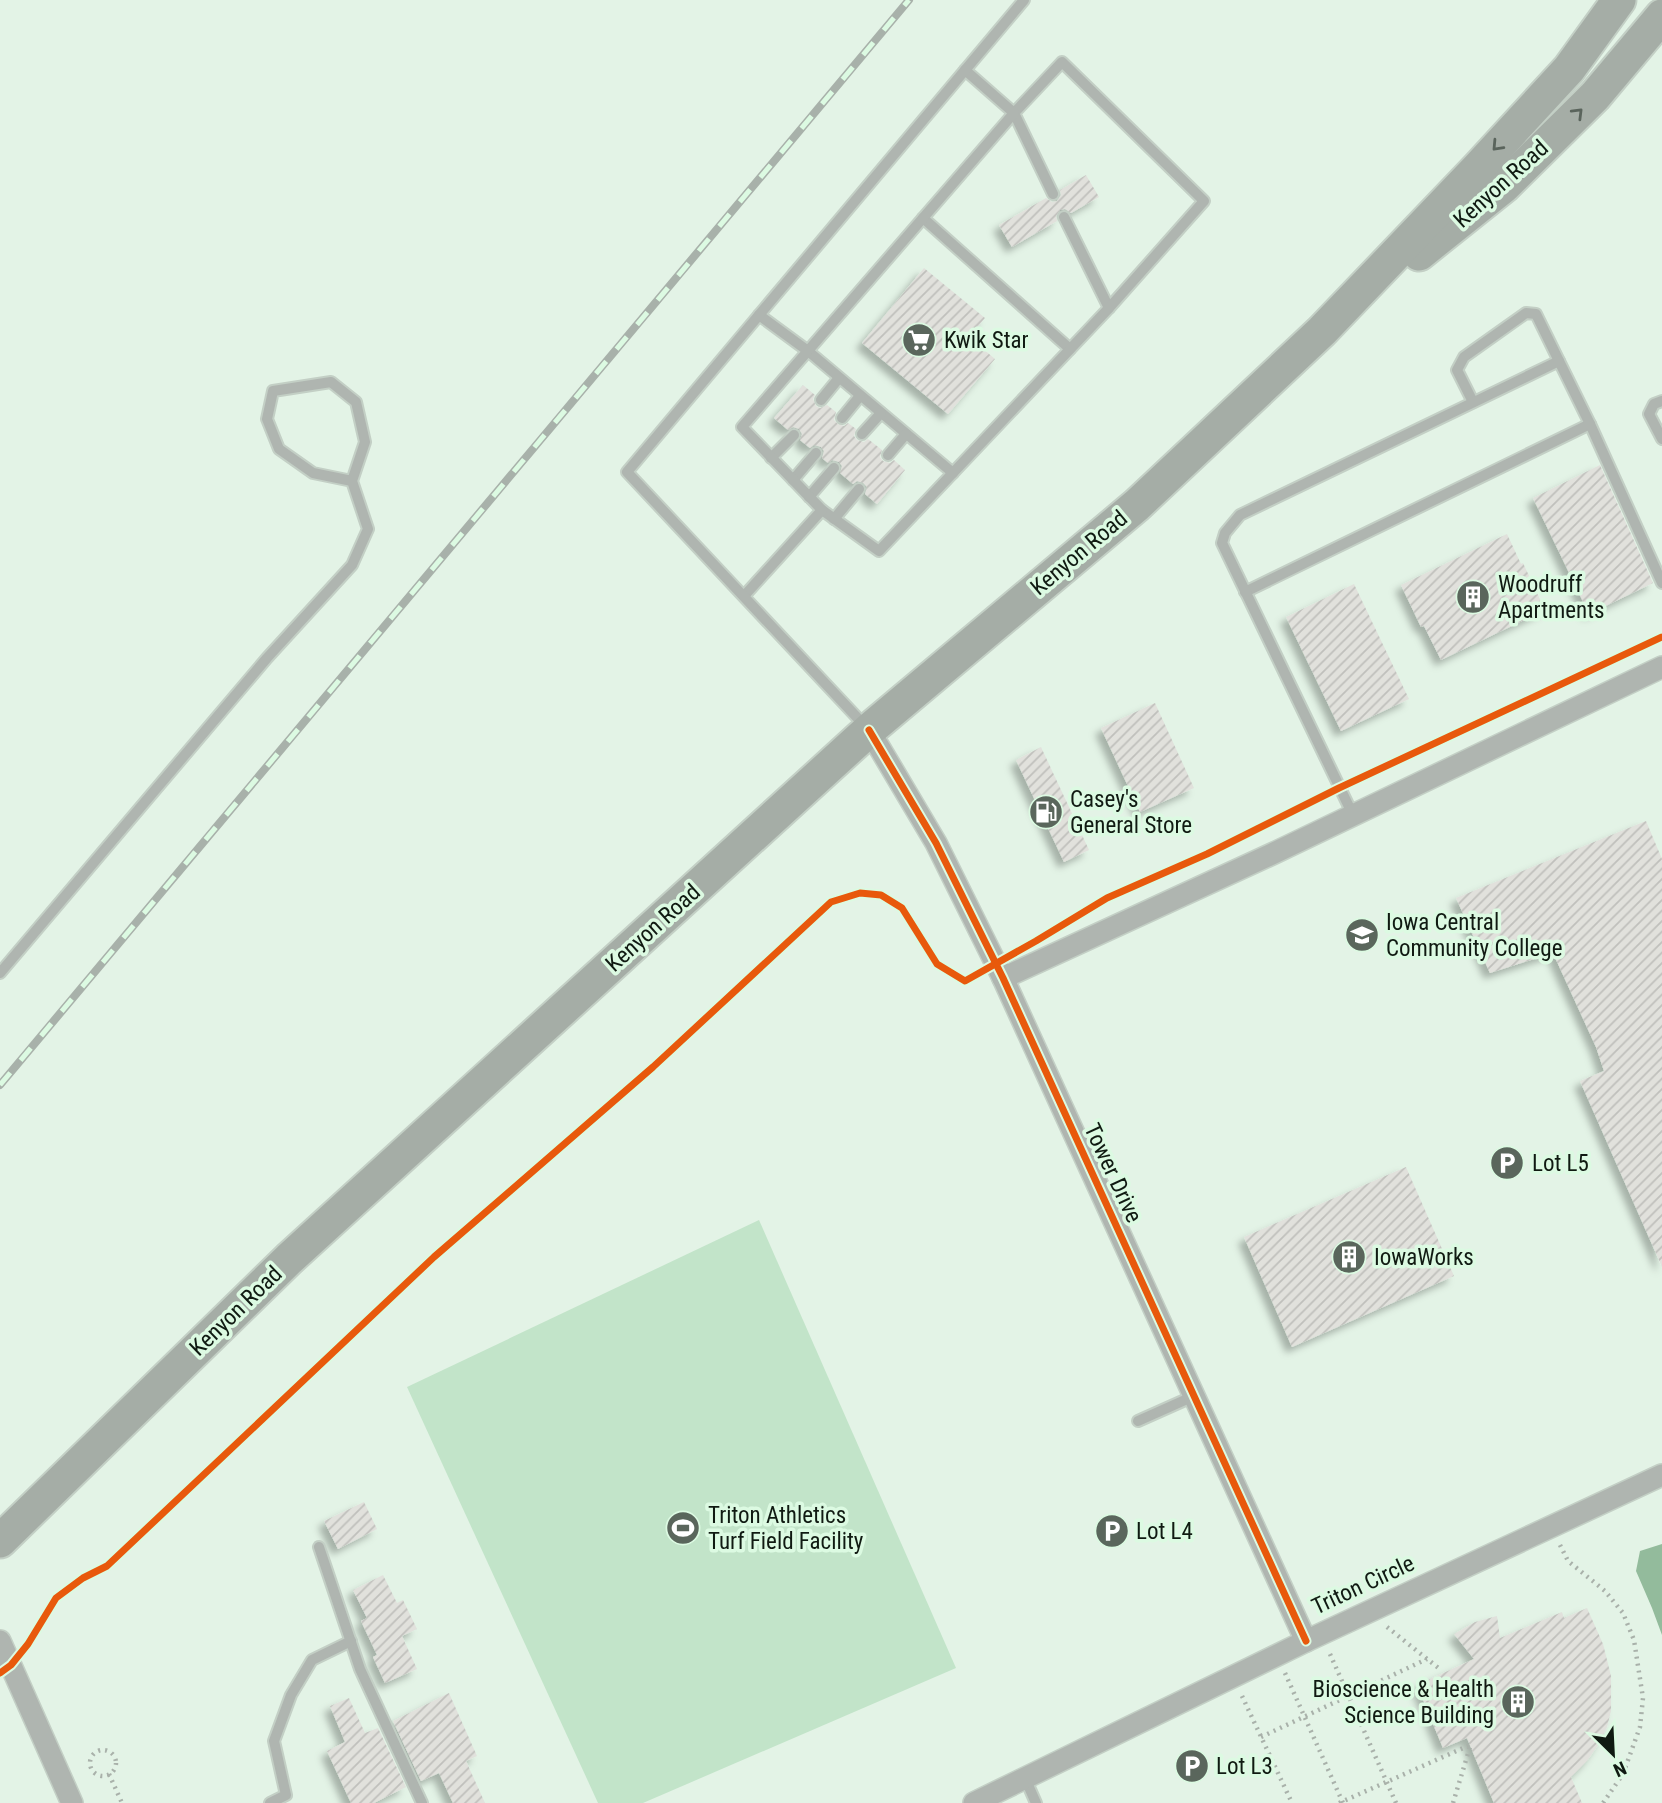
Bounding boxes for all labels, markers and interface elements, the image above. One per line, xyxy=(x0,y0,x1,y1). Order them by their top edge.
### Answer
one-way arrow xyxy=(1570,108,1583,121)
street label: Kenyon Road xyxy=(1448,135,1554,233)
one-way arrow xyxy=(1493,138,1506,151)
supermarket icon: Kwik Star xyxy=(900,321,938,359)
place label: Kwik Star xyxy=(944,327,1028,354)
street label: Kenyon Road xyxy=(1025,505,1133,601)
place label: Woodruff Apartments xyxy=(1498,571,1605,624)
building icon: Woodruff Apartments xyxy=(1454,578,1492,616)
place label: Casey's General Store xyxy=(1070,786,1192,839)
fuel station icon: Casey's General Store xyxy=(1027,793,1065,831)
street label: Kenyon Road xyxy=(600,879,706,977)
place label: Iowa Central Community College xyxy=(1386,909,1562,962)
school or university icon: Iowa Central Community College xyxy=(1343,916,1381,954)
street label: Tower Drive xyxy=(1078,1119,1148,1227)
parking icon: Lot L5 xyxy=(1488,1144,1526,1182)
place label: Lot L5 xyxy=(1532,1150,1589,1177)
building icon: IowaWorks xyxy=(1330,1238,1368,1276)
place label: IowaWorks xyxy=(1374,1244,1474,1271)
street label: Kenyon Road xyxy=(184,1260,288,1362)
place label: Triton Athletics Turf Field Facility xyxy=(708,1502,864,1555)
sports icon: Triton Athletics Turf Field Facility xyxy=(664,1509,702,1547)
parking icon: Lot L4 xyxy=(1093,1512,1131,1550)
place label: Lot L4 xyxy=(1136,1518,1193,1545)
street label: Triton Circle xyxy=(1308,1550,1418,1620)
place label: Bioscience & Health Science Building xyxy=(1313,1676,1494,1729)
building icon: Bioscience & Health Science Building xyxy=(1499,1683,1537,1721)
north arrow xyxy=(1578,1719,1648,1789)
parking icon: Lot L3 xyxy=(1173,1747,1211,1785)
place label: Lot L3 xyxy=(1216,1753,1273,1780)
text: N xyxy=(1610,1756,1630,1782)

